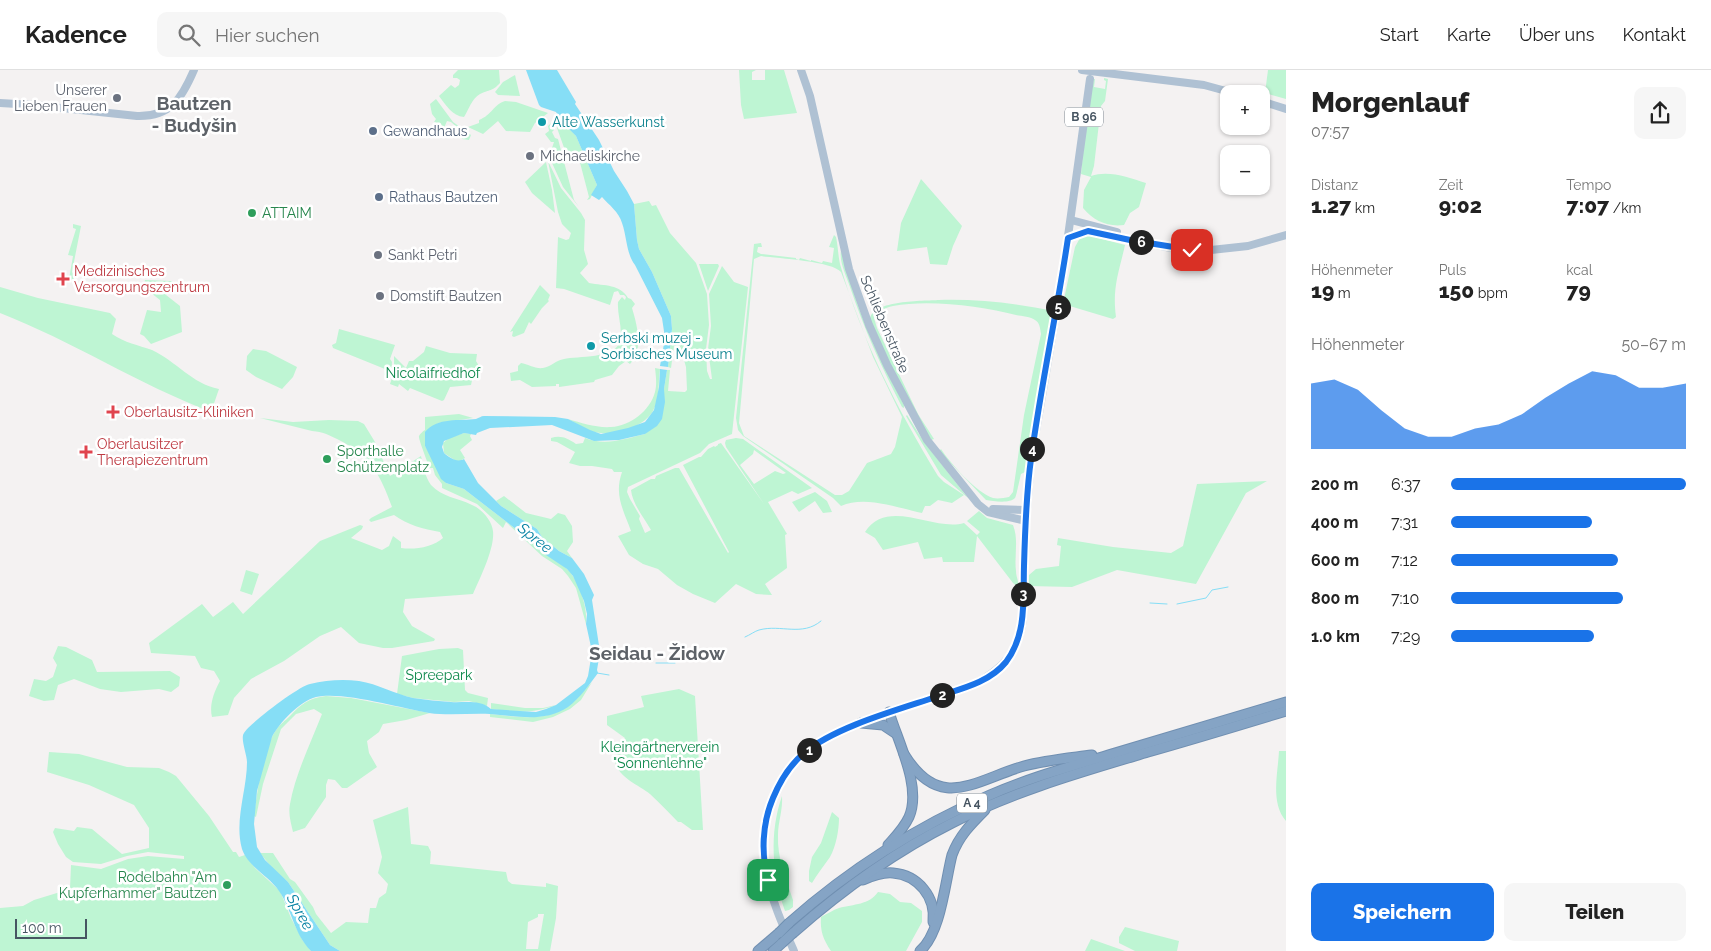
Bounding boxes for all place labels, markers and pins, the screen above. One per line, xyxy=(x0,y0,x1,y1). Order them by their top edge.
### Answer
place label: Unserer Lieben Frauen xyxy=(14,82,107,114)
marker: Unserer Lieben Frauen xyxy=(111,92,123,104)
place label: Alte Wasserkunst xyxy=(552,114,665,130)
marker: Alte Wasserkunst xyxy=(536,116,548,128)
place label: Gewandhaus xyxy=(383,123,468,139)
marker: Gewandhaus xyxy=(367,125,379,137)
place label: Michaeliskirche xyxy=(540,148,640,164)
marker: Michaeliskirche xyxy=(524,150,536,162)
place label: Rathaus Bautzen xyxy=(389,189,498,205)
marker: Rathaus Bautzen xyxy=(373,191,385,203)
place label: ATTAIM xyxy=(262,205,312,221)
marker: ATTAIM xyxy=(246,207,258,219)
pin xyxy=(1171,229,1213,271)
pin: 6 xyxy=(1128,230,1154,254)
place label: Sankt Petri xyxy=(388,247,457,263)
marker: Sankt Petri xyxy=(372,249,384,261)
place label: Medizinisches Versorgungszentrum xyxy=(74,263,210,295)
marker: Medizinisches Versorgungszentrum xyxy=(56,272,70,286)
place label: Domstift Bautzen xyxy=(390,288,502,304)
marker: Domstift Bautzen xyxy=(374,290,386,302)
pin: 5 xyxy=(1046,294,1070,320)
place label: Serbski muzej - Sorbisches Museum xyxy=(601,330,732,362)
marker: Serbski muzej - Sorbisches Museum xyxy=(585,340,597,352)
place label: Oberlausitz-Kliniken xyxy=(124,404,254,420)
marker: Oberlausitz-Kliniken xyxy=(106,405,120,419)
place label: Oberlausitzer Therapiezentrum xyxy=(97,436,208,468)
pin: 4 xyxy=(1020,436,1044,462)
place label: Sporthalle Schützenplatz xyxy=(337,443,429,475)
marker: Oberlausitzer Therapiezentrum xyxy=(79,445,93,459)
marker: Sporthalle Schützenplatz xyxy=(321,453,333,465)
pin: 3 xyxy=(1010,582,1036,606)
pin: 2 xyxy=(930,682,954,708)
pin: 1 xyxy=(796,738,822,762)
pin xyxy=(747,859,789,901)
place label: Rodelbahn "Am Kupferhammer" Bautzen xyxy=(59,869,217,901)
marker: Rodelbahn "Am Kupferhammer" Bautzen xyxy=(221,879,233,891)

